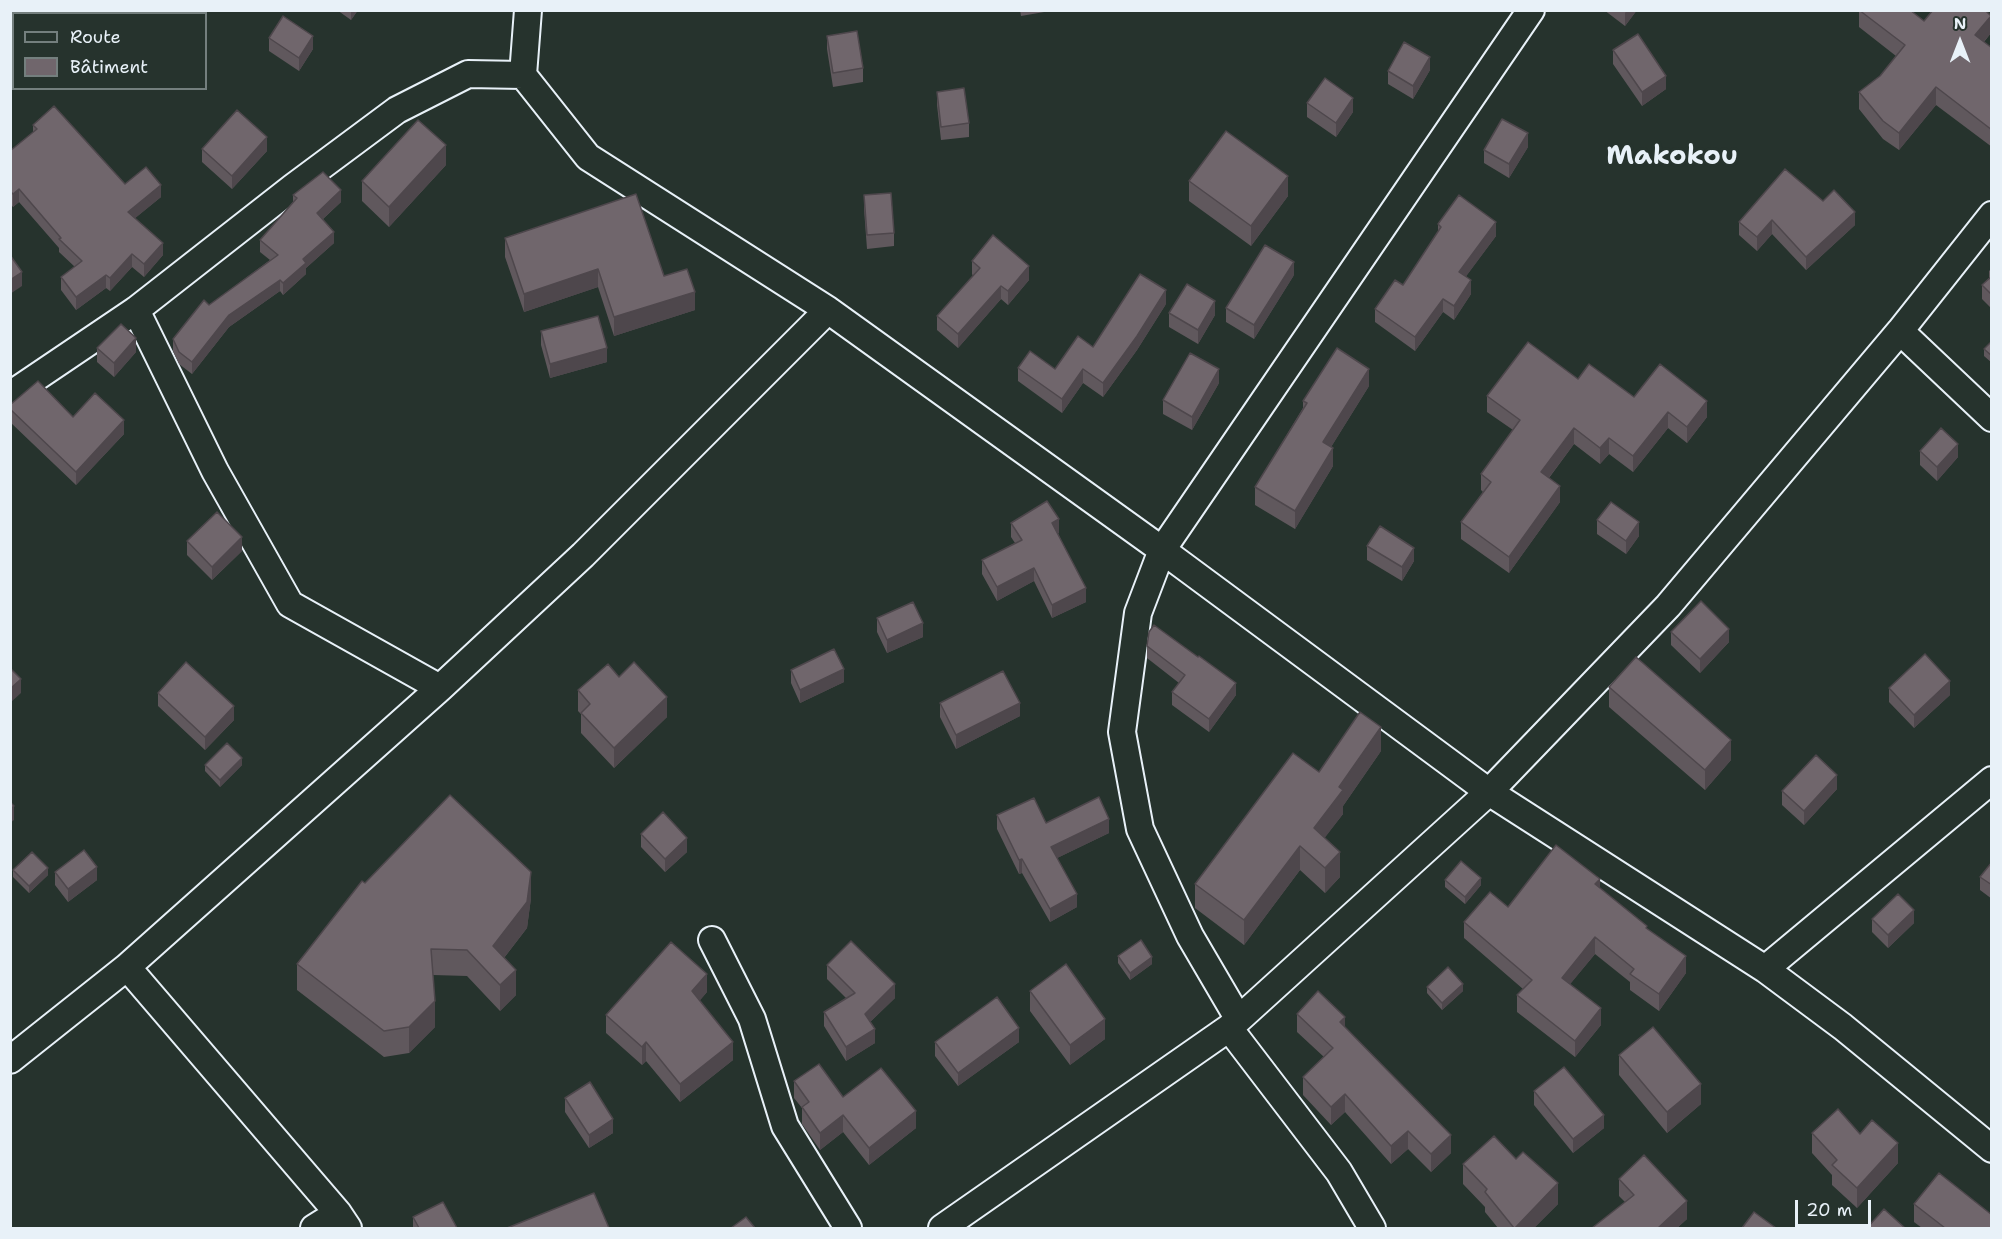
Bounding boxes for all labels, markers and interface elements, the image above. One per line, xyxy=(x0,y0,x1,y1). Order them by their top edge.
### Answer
legend xyxy=(12,12,207,90)
north arrow xyxy=(1930,12,1990,72)
text: N xyxy=(1954,13,1966,34)
text: Route xyxy=(70,25,121,49)
text: Bâtiment xyxy=(70,55,148,79)
district label: Makokou xyxy=(1606,141,1738,173)
scale bar xyxy=(1798,1188,1874,1226)
text: 20 m xyxy=(1806,1198,1852,1222)

